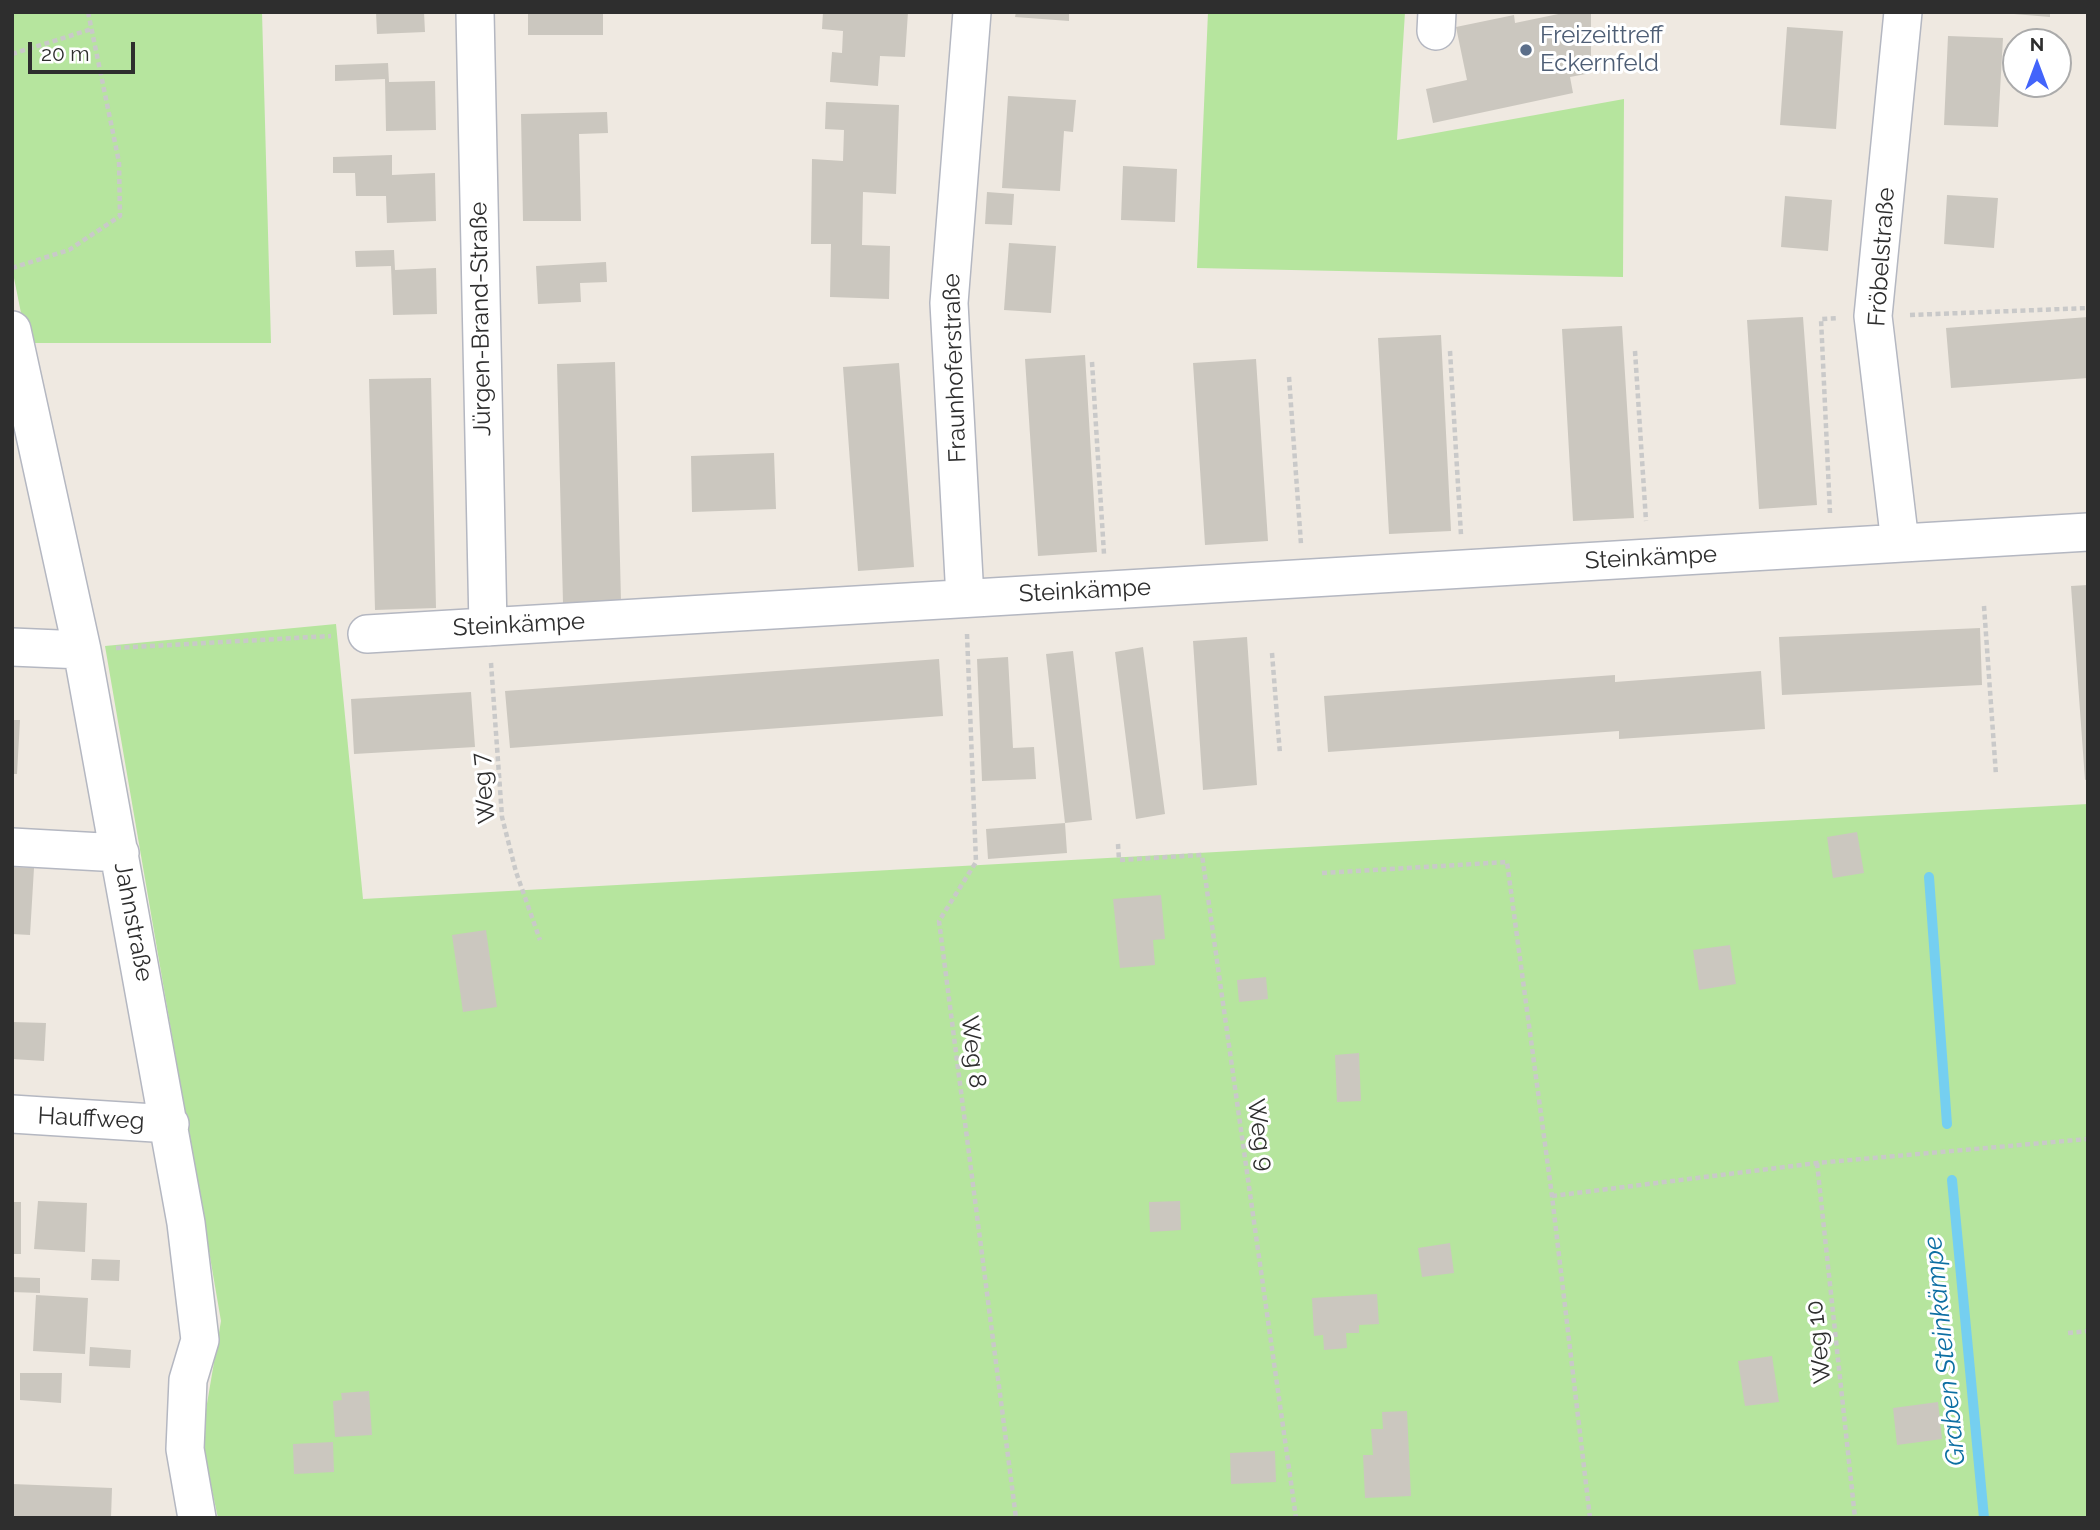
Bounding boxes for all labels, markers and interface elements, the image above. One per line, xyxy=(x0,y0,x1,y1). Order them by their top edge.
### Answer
place label: Freizeittreff Eckernfeld xyxy=(1540,22,1663,78)
scale bar xyxy=(32,28,138,72)
north arrow xyxy=(2002,28,2072,98)
text: N xyxy=(2030,33,2044,55)
text: 20 m xyxy=(41,41,89,66)
marker: Freizeittreff Eckernfeld xyxy=(1518,42,1534,58)
street label: Fröbelstraße xyxy=(1863,186,1901,328)
street label: Jürgen-Brand-Straße xyxy=(465,202,497,436)
street label: Fraunhoferstraße xyxy=(937,273,973,463)
street label: Steinkämpe xyxy=(1584,540,1718,576)
street label: Steinkämpe xyxy=(1018,573,1152,609)
street label: Steinkämpe xyxy=(452,607,586,643)
street label: Weg 7 xyxy=(466,751,502,825)
street label: Jahnstraße xyxy=(107,860,159,984)
street label: Weg 8 xyxy=(954,1014,992,1090)
street label: Weg 9 xyxy=(1241,1097,1279,1173)
street label: Hauffweg xyxy=(37,1102,145,1136)
water label: Graben Steinkämpe xyxy=(1917,1235,1973,1467)
street label: Weg 10 xyxy=(1800,1299,1838,1385)

